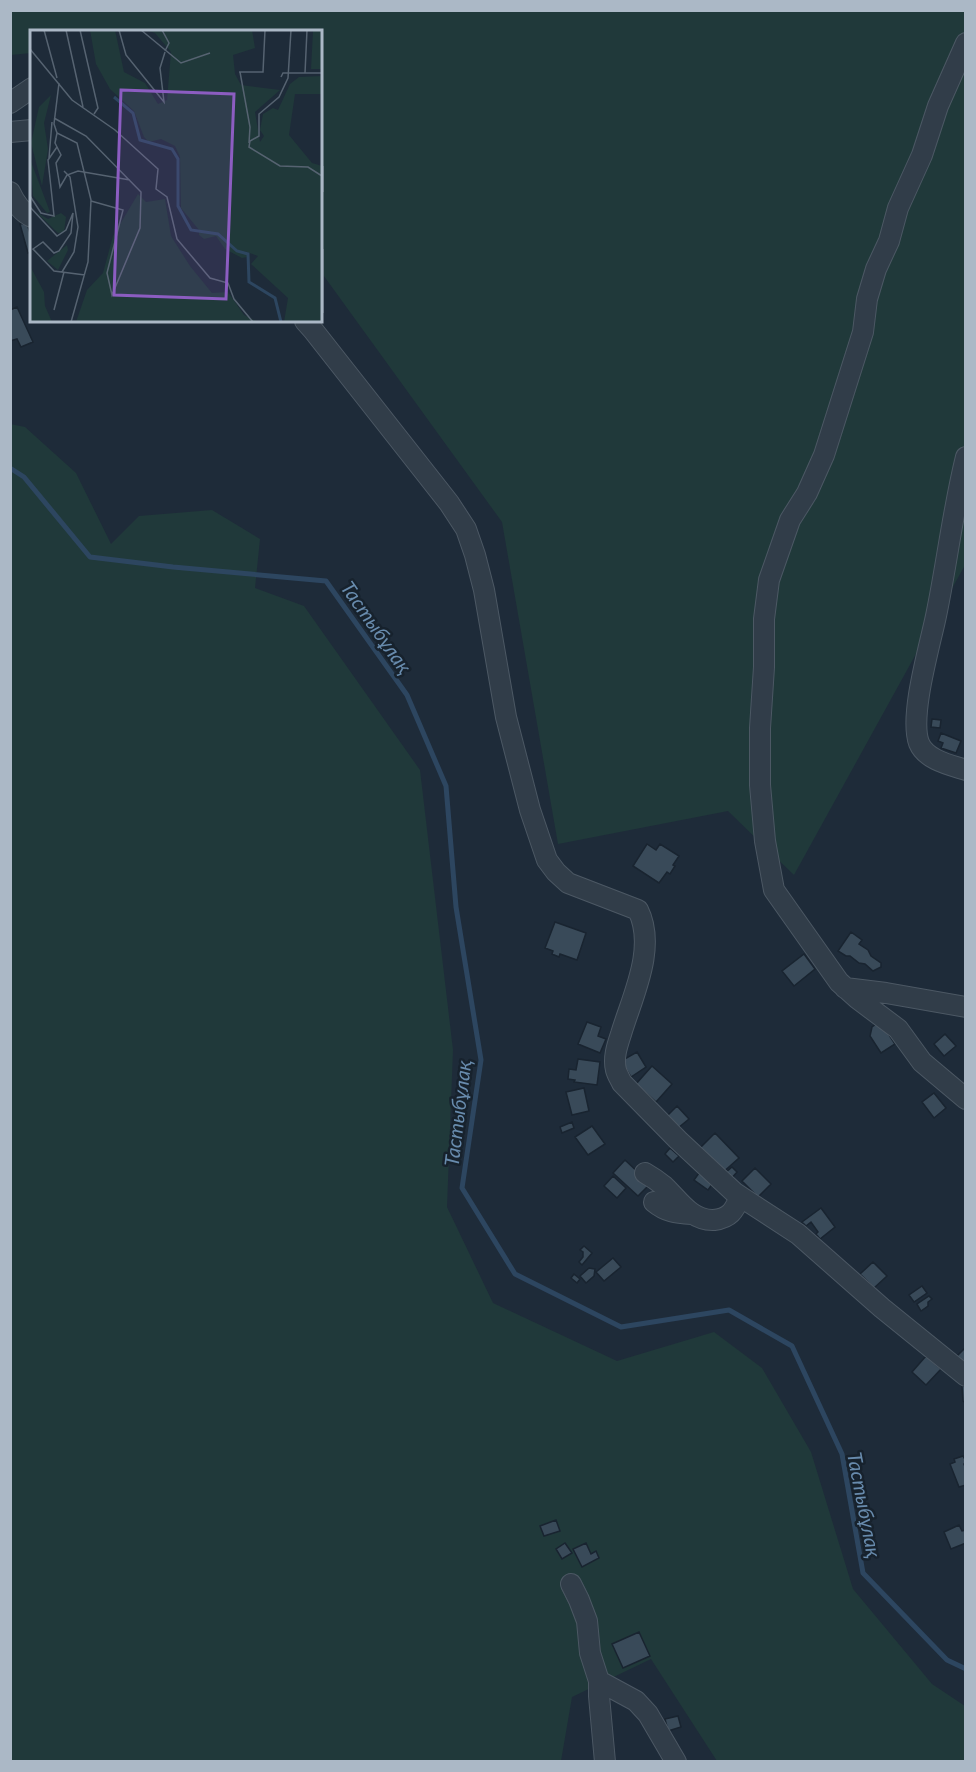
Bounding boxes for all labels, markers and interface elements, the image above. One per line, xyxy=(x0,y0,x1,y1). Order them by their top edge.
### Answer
inset map xyxy=(30,30,322,322)
water label: Тастыбұлақ xyxy=(336,576,418,678)
water label: Тастыбұлақ xyxy=(439,1058,475,1168)
water label: Тастыбұлақ xyxy=(843,1450,887,1560)

